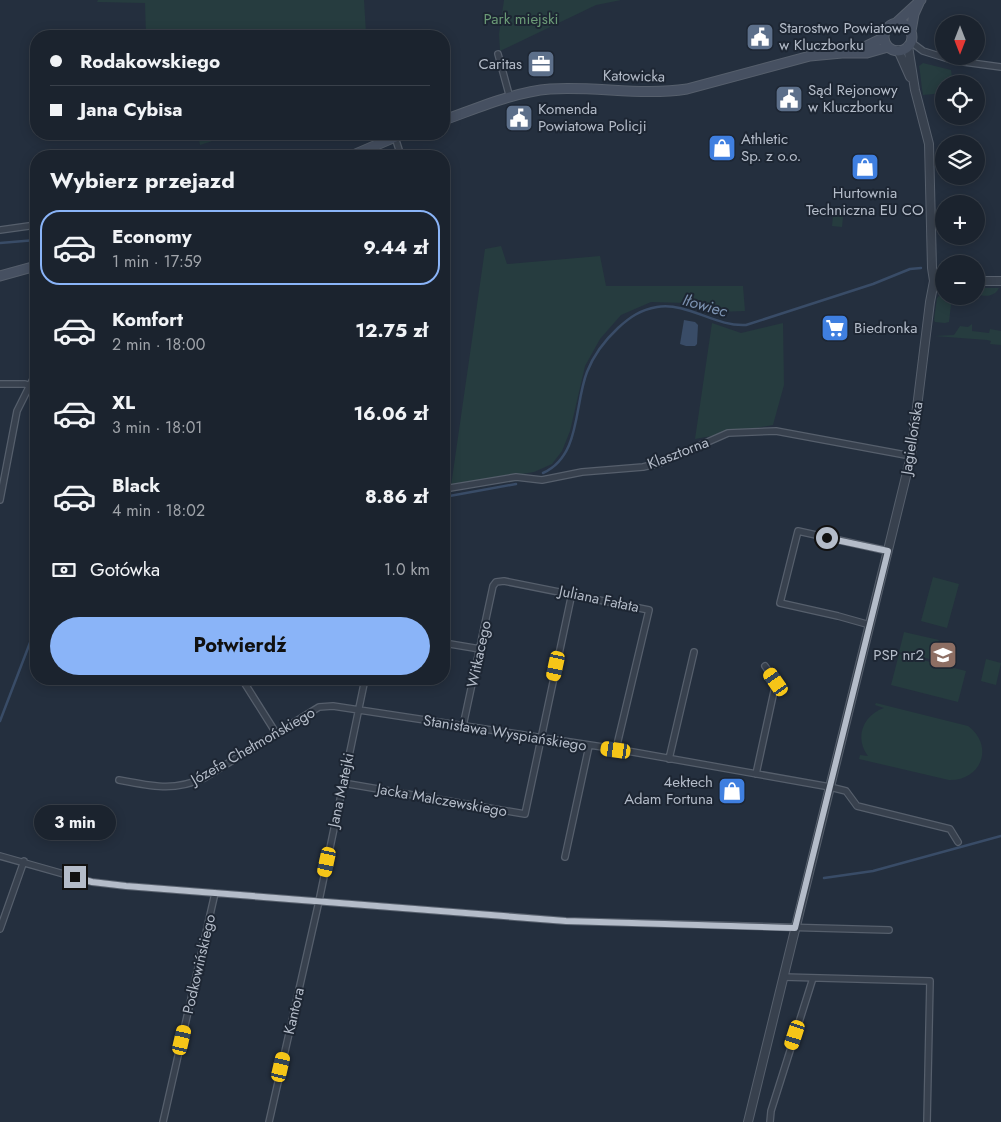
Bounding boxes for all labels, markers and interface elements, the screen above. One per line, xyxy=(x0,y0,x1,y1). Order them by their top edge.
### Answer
park label: Park miejski xyxy=(484,8,558,30)
north arrow xyxy=(935,15,985,65)
map controls xyxy=(935,15,985,305)
place label: Starostwo Powiatowe w Kluczborku xyxy=(779,17,910,56)
public building icon: Starostwo Powiatowe w Kluczborku xyxy=(745,22,775,52)
text: Rodakowskiego xyxy=(80,48,220,75)
office icon: Caritas xyxy=(526,49,556,79)
place label: Caritas xyxy=(479,53,522,75)
street label: Katowicka xyxy=(603,64,665,88)
button: locate xyxy=(935,75,985,125)
place label: Sąd Rejonowy w Kluczborku xyxy=(808,79,898,118)
public building icon: Sąd Rejonowy w Kluczborku xyxy=(774,84,804,114)
text: Jana Cybisa xyxy=(80,96,182,123)
place label: Komenda Powiatowa Policji xyxy=(538,98,647,137)
public building icon: Komenda Powiatowa Policji xyxy=(504,103,534,133)
place label: Athletic Sp. z o.o. xyxy=(741,128,801,167)
shop icon: Athletic Sp. z o.o. xyxy=(707,133,737,163)
button: layers xyxy=(935,135,985,185)
shop icon: Hurtownia Techniczna EU CO xyxy=(850,152,880,182)
text: Wybierz przejazd xyxy=(50,164,235,196)
place label: Hurtownia Techniczna EU CO xyxy=(806,182,924,221)
button: + xyxy=(935,195,985,245)
text: Economy xyxy=(112,223,192,250)
icon: car xyxy=(52,225,97,270)
text: 9.44 zł xyxy=(363,234,428,261)
text: 1 min · 17:59 xyxy=(112,250,202,273)
button: − xyxy=(935,255,985,305)
water label: Iłowiec xyxy=(680,288,731,323)
text: Komfort xyxy=(112,306,183,333)
icon: car xyxy=(52,308,97,353)
supermarket icon: Biedronka xyxy=(820,313,850,343)
text: 12.75 zł xyxy=(355,317,428,344)
place label: Biedronka xyxy=(854,317,917,339)
text: 2 min · 18:00 xyxy=(112,333,205,356)
text: XL xyxy=(112,389,135,416)
icon: car xyxy=(52,391,97,436)
text: 16.06 zł xyxy=(353,400,428,427)
street label: Jagiellońska xyxy=(895,400,929,478)
text: 3 min · 18:01 xyxy=(112,416,203,439)
street label: Klasztorna xyxy=(644,431,712,475)
text: Black xyxy=(112,472,160,499)
icon: car xyxy=(52,474,97,519)
text: 8.86 zł xyxy=(365,483,428,510)
text: 4 min · 18:02 xyxy=(112,499,205,522)
route start xyxy=(816,527,838,549)
icon: cash xyxy=(50,556,78,584)
text: Gotówka xyxy=(90,556,160,583)
text: 1.0 km xyxy=(384,558,430,581)
street label: Juliana Fałata xyxy=(555,579,641,618)
button: Potwierdź xyxy=(50,617,430,675)
street label: Witkacego xyxy=(461,619,497,689)
school or university icon: PSP nr2 xyxy=(928,640,958,670)
place label: PSP nr2 xyxy=(873,644,924,666)
car xyxy=(545,650,566,682)
car xyxy=(761,665,790,699)
street label: Józefa Chełmońskiego xyxy=(185,701,319,792)
street label: Stanisława Wyspiańskiego xyxy=(422,709,588,757)
car xyxy=(600,740,631,760)
street label: Jana Matejki xyxy=(322,751,360,831)
place label: 4ektech Adam Fortuna xyxy=(624,771,713,810)
shop icon: 4ektech Adam Fortuna xyxy=(717,776,747,806)
street label: Jacka Malczewskiego xyxy=(373,777,509,822)
callout: 3 min xyxy=(34,804,116,840)
text: 3 min xyxy=(54,811,96,834)
car xyxy=(316,846,337,878)
route end xyxy=(64,866,86,888)
street label: Podkowińskiego xyxy=(177,912,221,1016)
street label: Kantora xyxy=(278,985,310,1037)
car xyxy=(783,1018,806,1052)
car xyxy=(171,1024,192,1056)
car xyxy=(270,1051,291,1083)

